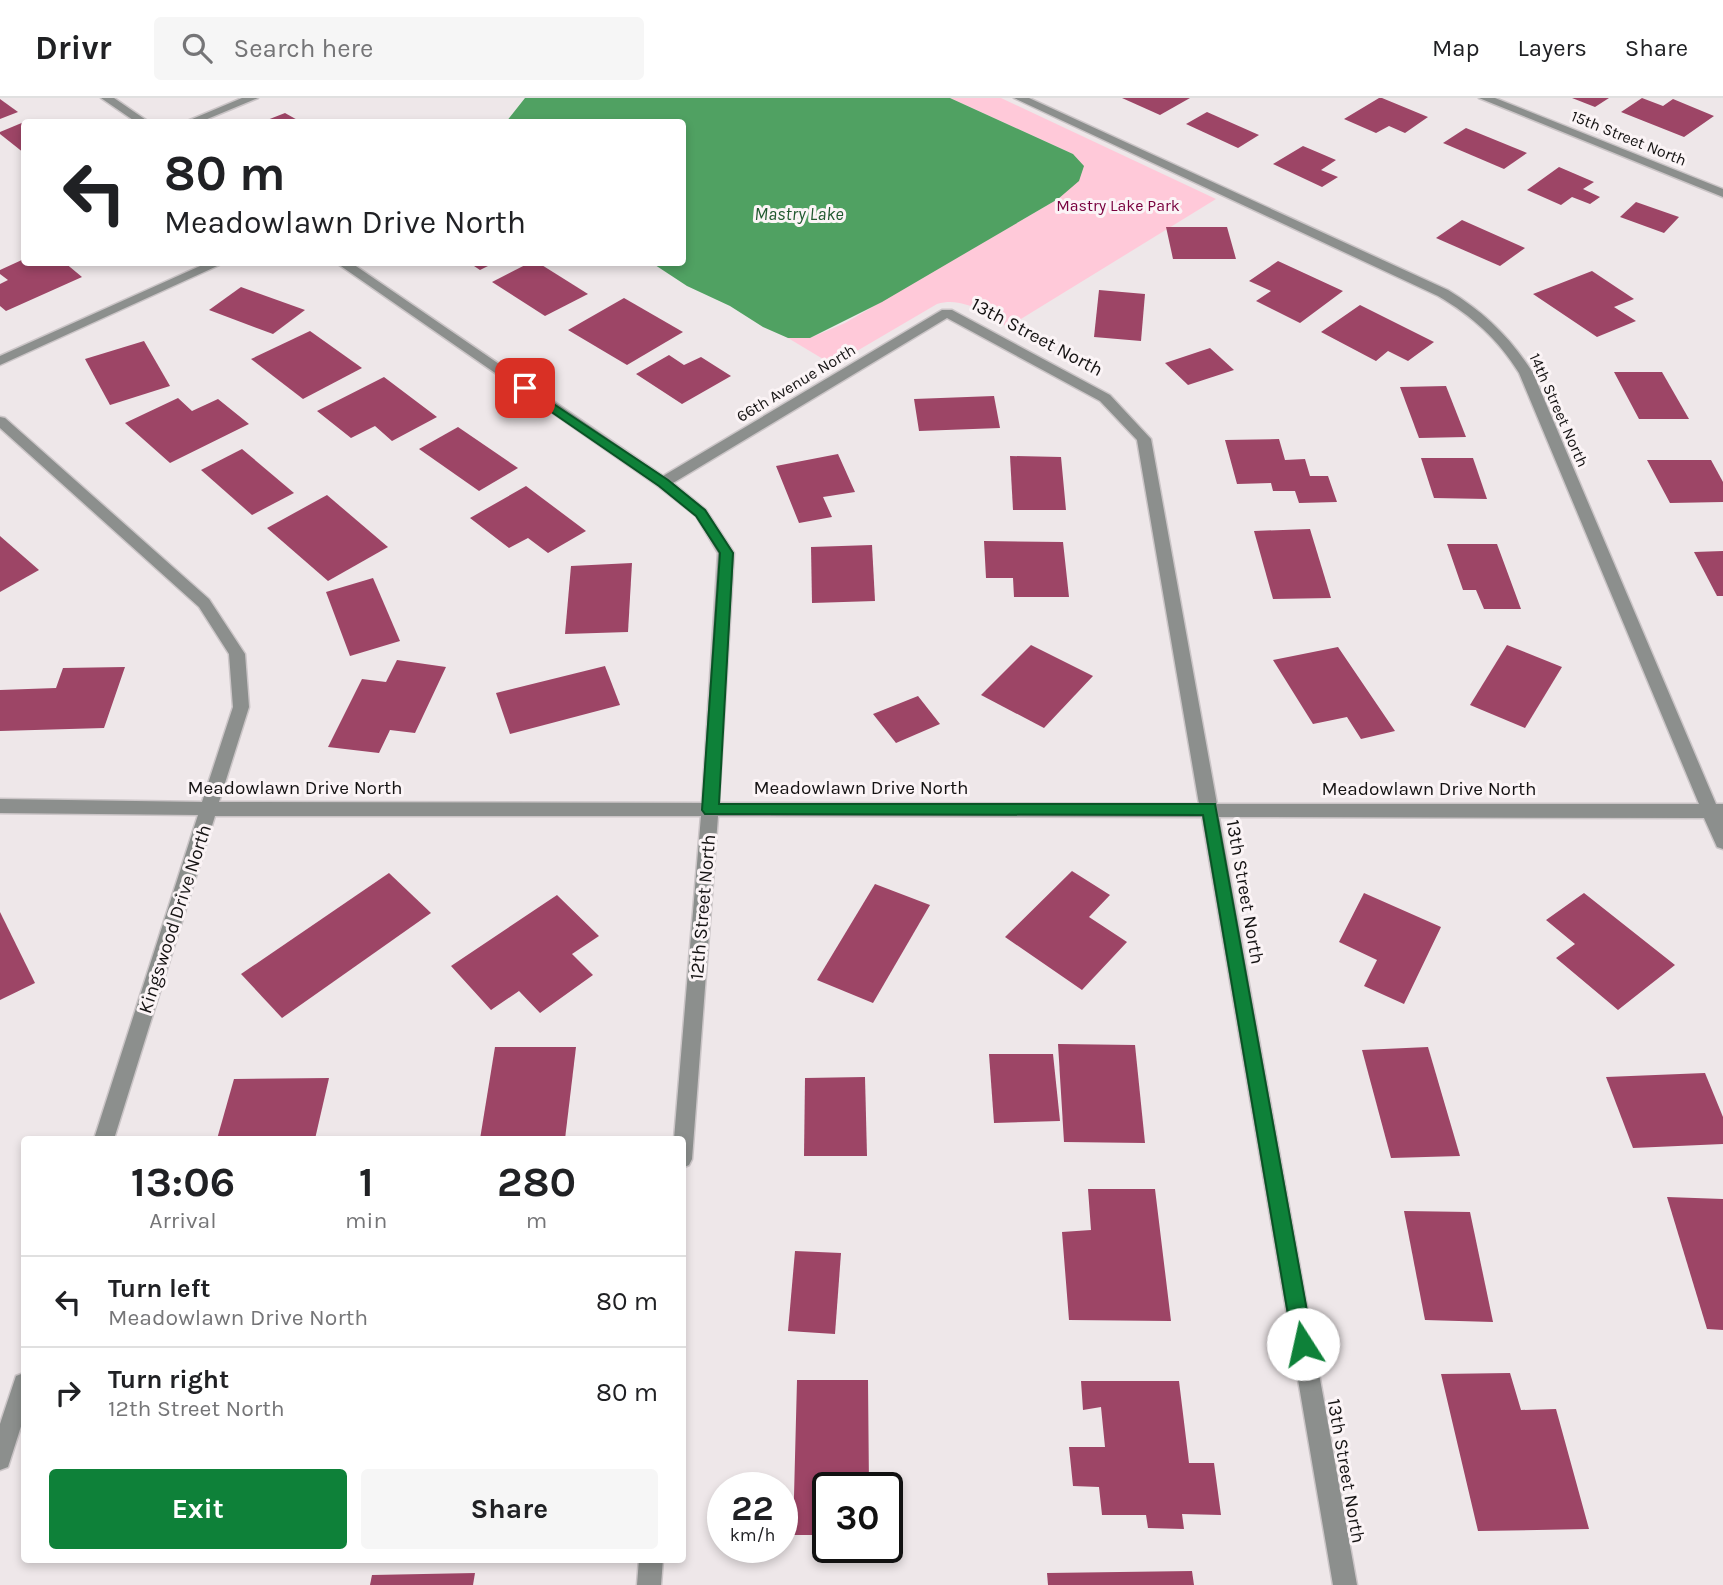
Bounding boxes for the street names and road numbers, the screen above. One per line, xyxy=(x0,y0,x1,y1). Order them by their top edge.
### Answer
street label: 15th Street North xyxy=(1569,106,1689,170)
street label: 13th Street North xyxy=(967,293,1107,381)
street label: 66th Avenue North xyxy=(733,340,859,426)
street label: 14th Street North xyxy=(1525,350,1593,470)
street label: Meadowlawn Drive North xyxy=(188,777,403,799)
street label: Meadowlawn Drive North xyxy=(754,777,969,799)
street label: Meadowlawn Drive North xyxy=(1322,778,1537,800)
street label: 13th Street North xyxy=(1221,818,1269,966)
street label: Kingswood Drive North xyxy=(134,822,216,1016)
street label: 12th Street North xyxy=(686,833,720,981)
street label: 13th Street North xyxy=(1322,1397,1370,1545)

